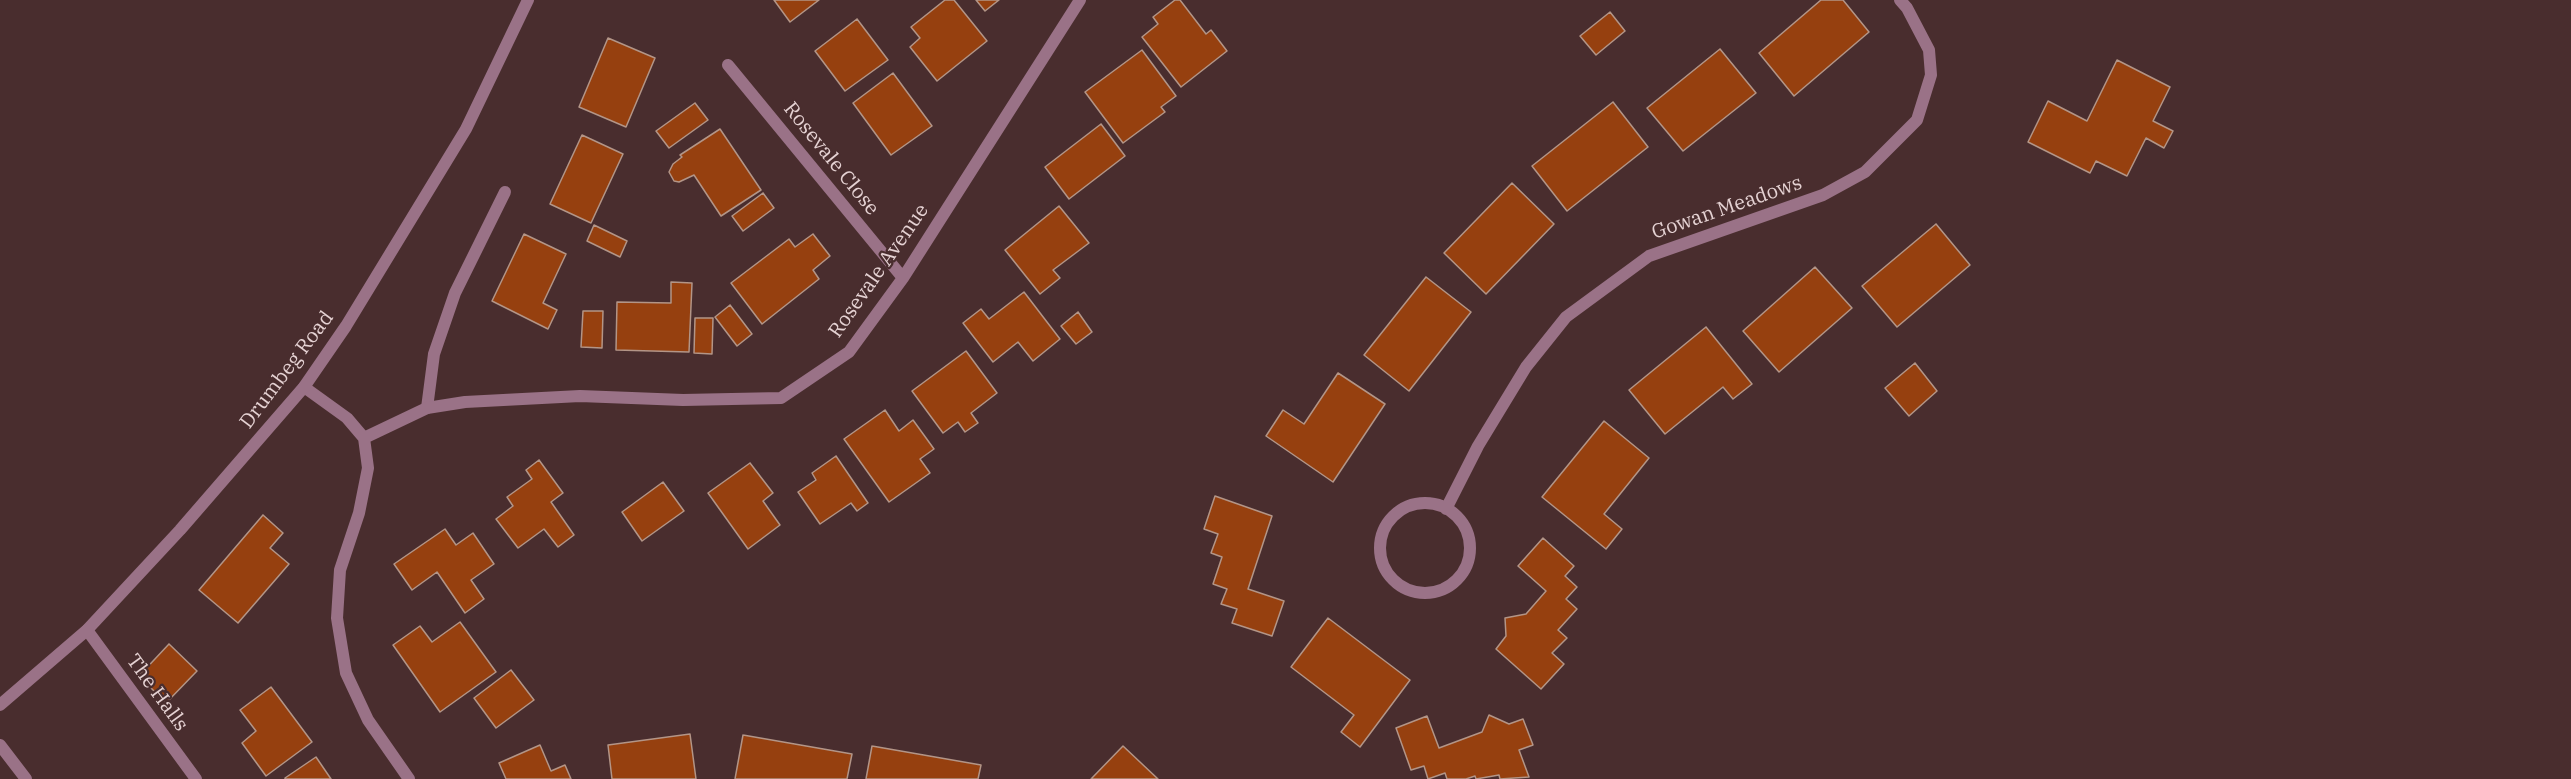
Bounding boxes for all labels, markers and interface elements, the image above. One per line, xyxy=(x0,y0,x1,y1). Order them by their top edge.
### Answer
street label: Rosevale Close xyxy=(778,98,884,220)
street label: Gowan Meadows xyxy=(1649,171,1805,245)
street label: Rosevale Avenue xyxy=(824,199,934,343)
street label: Drumbeg Road xyxy=(235,307,339,433)
street label: The Halls xyxy=(121,650,193,736)

